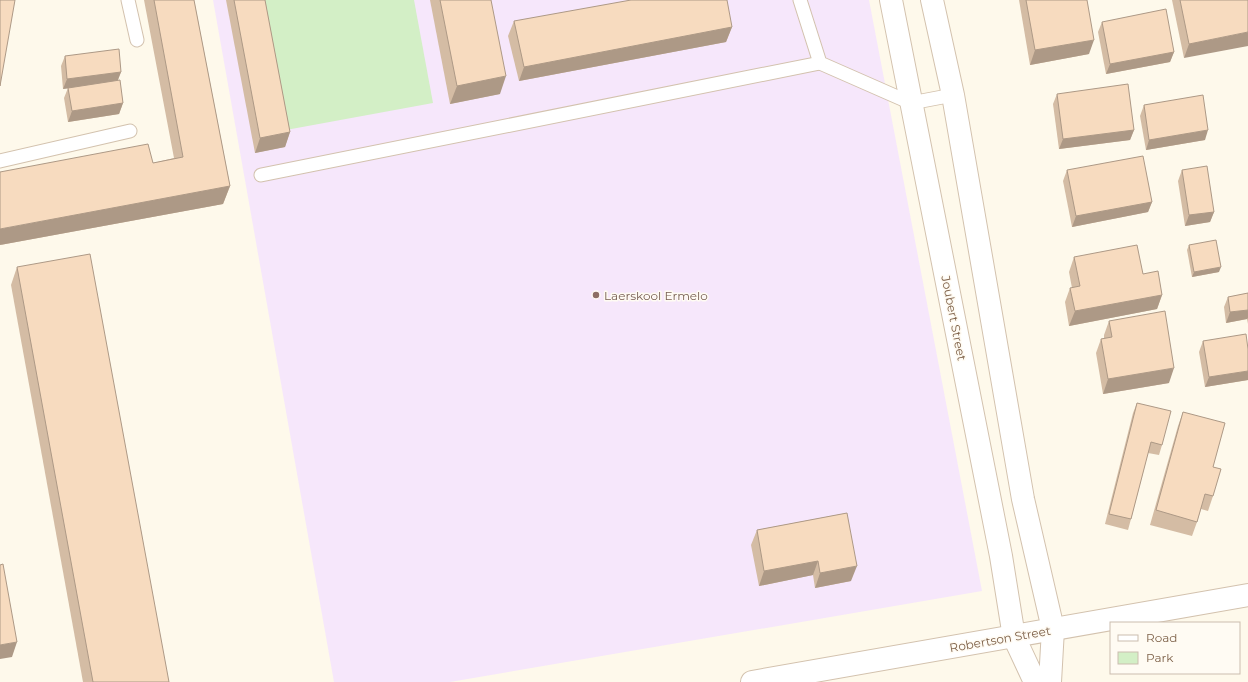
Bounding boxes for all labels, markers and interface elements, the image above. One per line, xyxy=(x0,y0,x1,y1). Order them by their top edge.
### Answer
street label: Joubert Street xyxy=(938,273,970,362)
place label: Laerskool Ermelo xyxy=(604,288,708,303)
marker: Laerskool Ermelo xyxy=(591,290,601,300)
legend xyxy=(1110,622,1240,674)
street label: Robertson Street xyxy=(948,623,1052,655)
text: Road xyxy=(1146,630,1177,645)
text: Park xyxy=(1146,650,1174,665)

